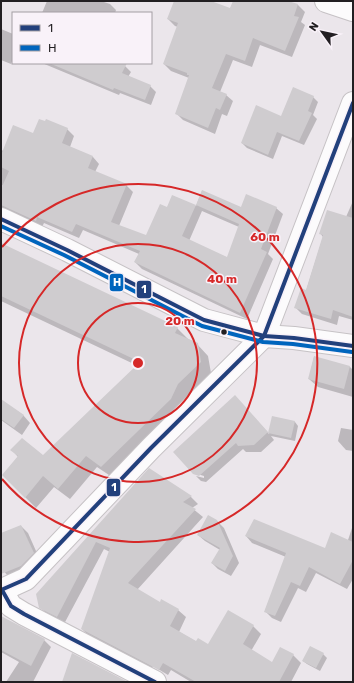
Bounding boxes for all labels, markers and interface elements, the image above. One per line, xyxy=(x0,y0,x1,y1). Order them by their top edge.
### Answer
legend xyxy=(12,12,152,64)
north arrow xyxy=(302,12,342,52)
text: N xyxy=(306,20,322,34)
text: 1 xyxy=(48,21,53,35)
text: H xyxy=(48,41,57,55)
text: 60 m xyxy=(250,230,280,244)
text: 40 m xyxy=(207,272,237,286)
line badge: H xyxy=(109,273,124,292)
text: H xyxy=(113,276,121,289)
line badge: 1 xyxy=(136,280,152,299)
text: 1 xyxy=(141,283,147,296)
text: 20 m xyxy=(165,314,195,328)
unlabelled marker xyxy=(219,327,229,337)
centre of rings xyxy=(131,356,145,370)
line badge: 1 xyxy=(106,478,121,497)
text: 1 xyxy=(111,481,117,494)

